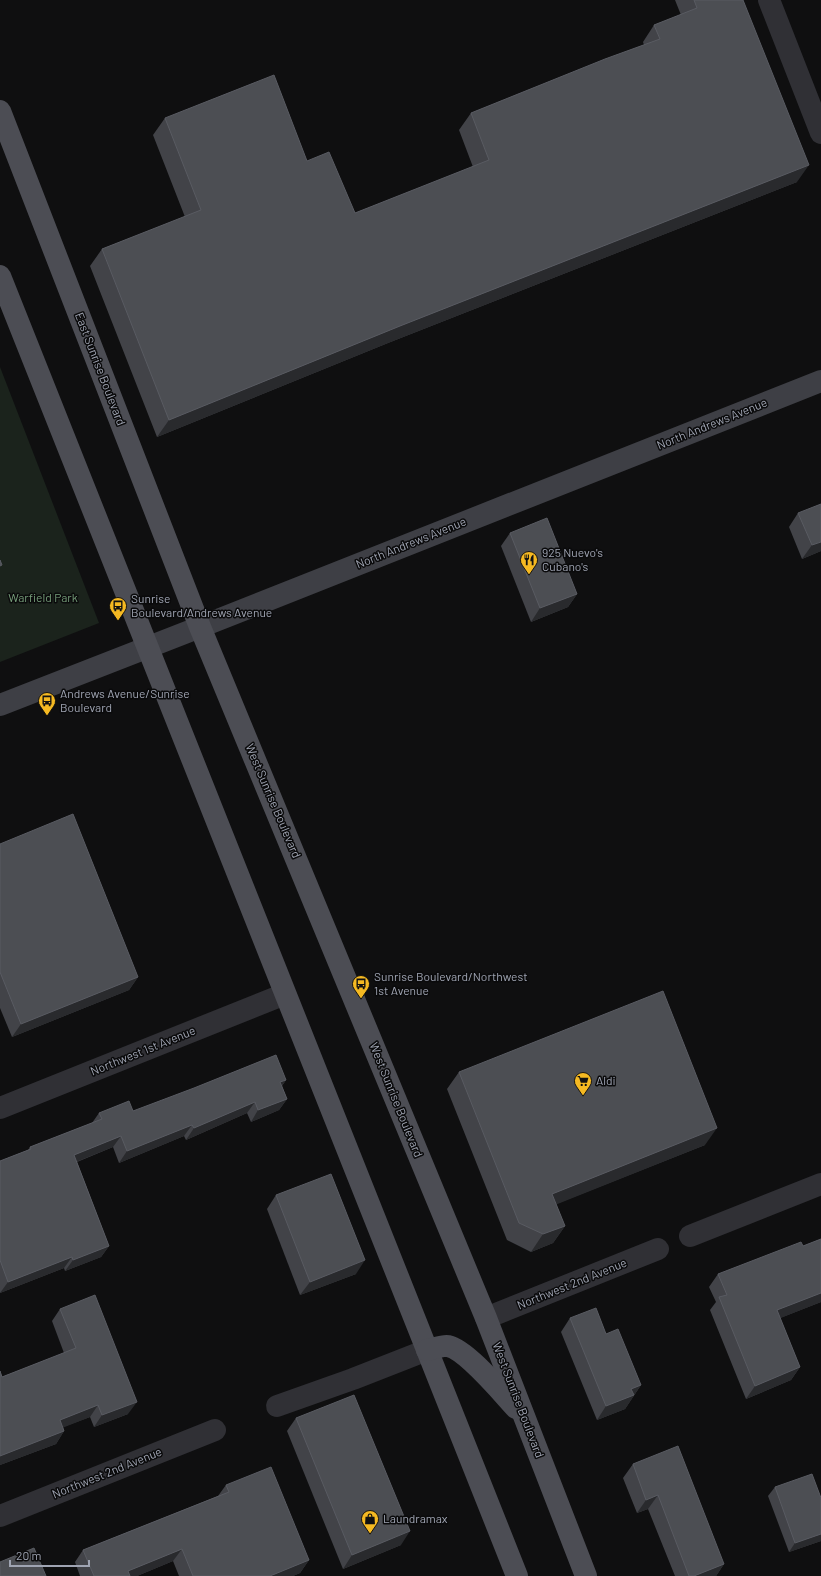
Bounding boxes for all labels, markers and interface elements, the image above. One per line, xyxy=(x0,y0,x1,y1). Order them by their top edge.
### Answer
street label: East Sunrise Boulevard xyxy=(73,310,129,427)
street label: North Andrews Avenue xyxy=(654,395,769,452)
street label: North Andrews Avenue xyxy=(353,514,468,571)
place label: 925 Nuevo's Cubano's xyxy=(542,545,603,573)
restaurant icon: 925 Nuevo's Cubano's xyxy=(519,550,539,575)
park label: Warfield Park xyxy=(8,590,78,604)
place label: Sunrise Boulevard/Andrews Avenue xyxy=(131,591,272,619)
bus stop icon: Sunrise Boulevard/Andrews Avenue xyxy=(108,596,128,621)
place label: Andrews Avenue/Sunrise Boulevard xyxy=(60,686,190,714)
bus stop icon: Andrews Avenue/Sunrise Boulevard xyxy=(37,691,57,716)
street label: West Sunrise Boulevard xyxy=(243,741,304,860)
place label: Sunrise Boulevard/Northwest 1st Avenue xyxy=(374,969,528,997)
bus stop icon: Sunrise Boulevard/Northwest 1st Avenue xyxy=(351,974,371,999)
street label: Northwest 1st Avenue xyxy=(88,1023,197,1078)
street label: West Sunrise Boulevard xyxy=(367,1040,426,1159)
supermarket icon: Aldi xyxy=(573,1071,593,1096)
place label: Aldi xyxy=(596,1073,616,1087)
street label: Northwest 2nd Avenue xyxy=(515,1255,629,1311)
street label: West Sunrise Boulevard xyxy=(490,1340,547,1459)
street label: Northwest 2nd Avenue xyxy=(50,1444,164,1500)
shop icon: Laundramax xyxy=(360,1509,380,1534)
place label: Laundramax xyxy=(383,1511,448,1525)
scale bar xyxy=(10,1542,89,1568)
text: 20 m xyxy=(16,1548,42,1562)

